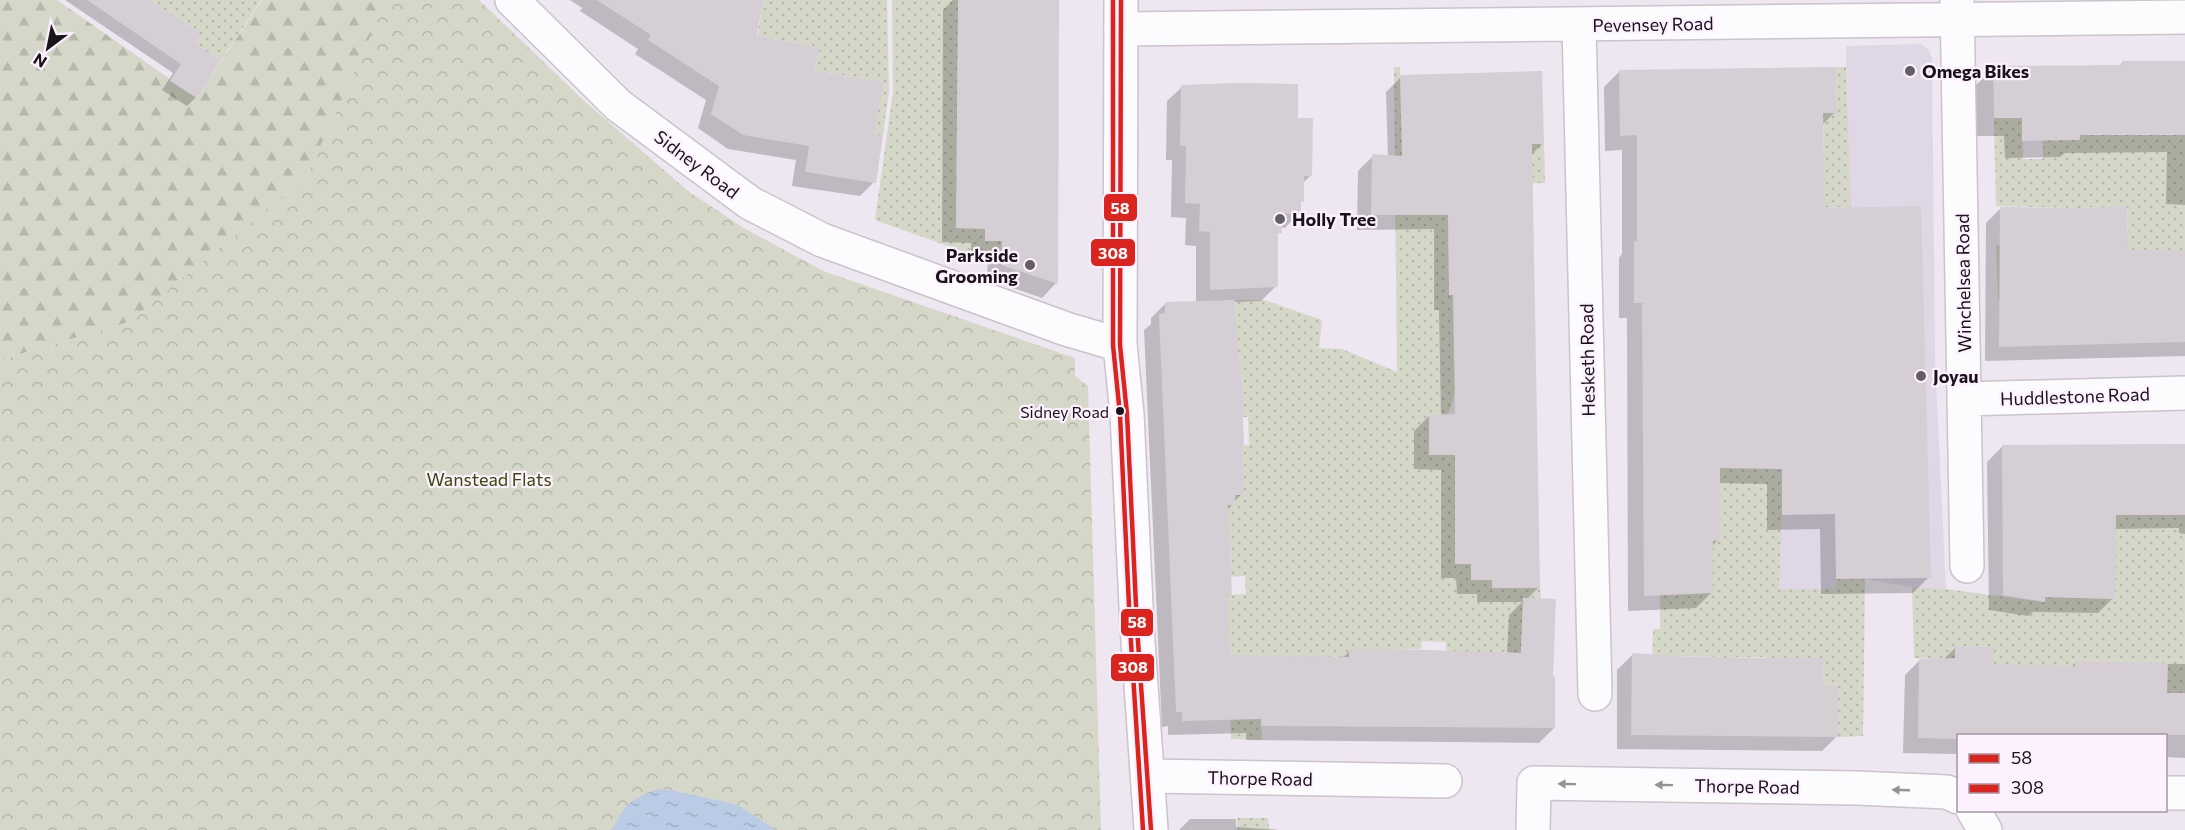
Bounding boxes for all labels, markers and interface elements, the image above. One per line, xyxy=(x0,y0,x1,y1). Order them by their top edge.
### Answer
street label: Pevensey Road xyxy=(1592,12,1714,36)
north arrow xyxy=(18,18,78,78)
text: N xyxy=(30,50,50,72)
place label: Omega Bikes xyxy=(1922,60,2029,82)
marker: Omega Bikes xyxy=(1903,64,1917,78)
street label: Sidney Road xyxy=(650,125,744,203)
line badge: 58 xyxy=(1103,193,1138,222)
text: 58 xyxy=(1110,198,1130,217)
place label: Holly Tree xyxy=(1292,208,1376,230)
marker: Holly Tree xyxy=(1273,212,1287,226)
street label: Winchelsea Road xyxy=(1951,213,1975,353)
line badge: 308 xyxy=(1090,238,1136,267)
text: 308 xyxy=(1098,243,1128,262)
place label: Parkside Grooming xyxy=(935,244,1018,287)
marker: Parkside Grooming xyxy=(1023,258,1037,272)
street label: Hesketh Road xyxy=(1575,303,1599,417)
place label: Joyau xyxy=(1933,365,1979,387)
marker: Joyau xyxy=(1914,369,1928,383)
street label: Huddlestone Road xyxy=(2000,382,2150,410)
place label: Sidney Road xyxy=(1020,402,1109,421)
marker: Sidney Road xyxy=(1114,405,1126,417)
park label: Wanstead Flats xyxy=(426,468,552,490)
line badge: 58 xyxy=(1120,608,1154,637)
text: 58 xyxy=(1127,612,1147,631)
line badge: 308 xyxy=(1110,653,1155,682)
text: 308 xyxy=(1118,657,1148,676)
legend xyxy=(1957,734,2167,812)
text: 58 xyxy=(2011,746,2032,768)
street label: Thorpe Road xyxy=(1207,766,1313,790)
street label: Thorpe Road xyxy=(1694,774,1800,798)
text: 308 xyxy=(2011,776,2044,798)
one-way arrow xyxy=(1558,779,1577,788)
one-way arrow xyxy=(1655,780,1674,790)
one-way arrow xyxy=(1891,785,1910,794)

